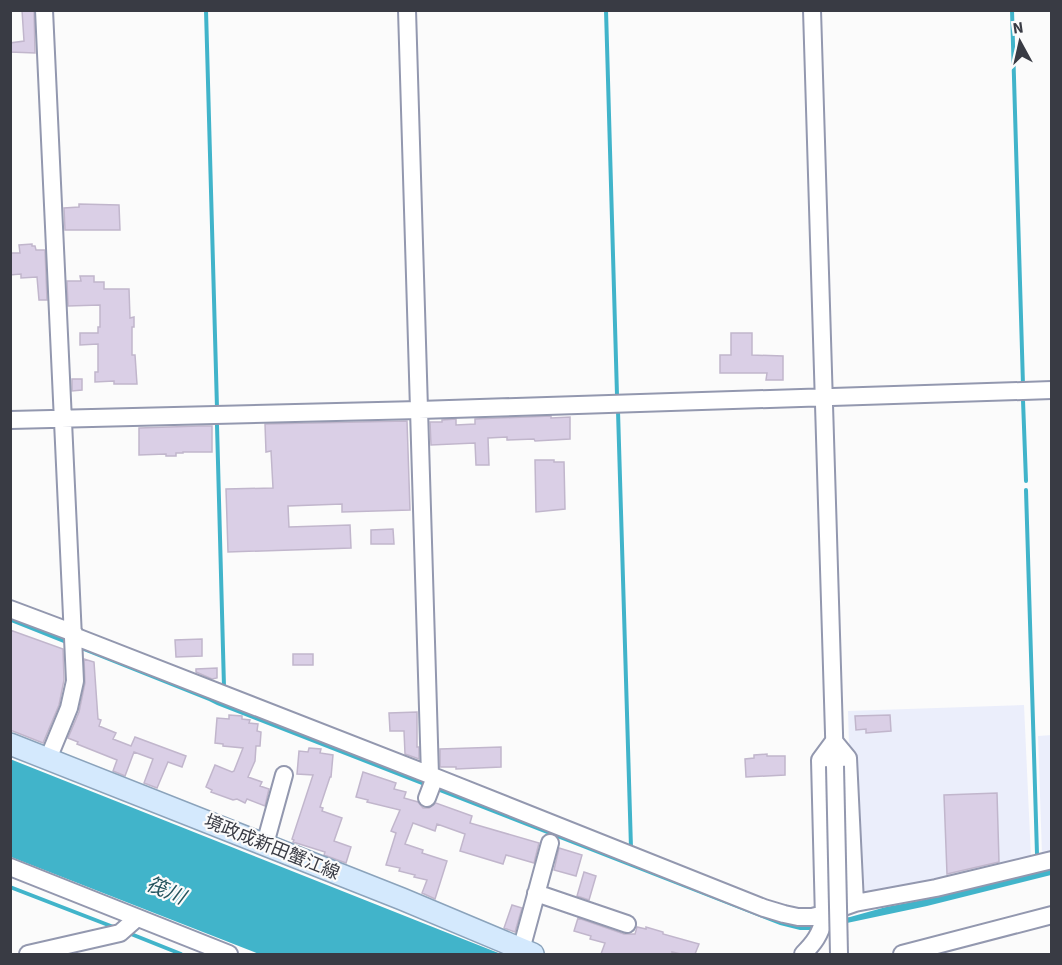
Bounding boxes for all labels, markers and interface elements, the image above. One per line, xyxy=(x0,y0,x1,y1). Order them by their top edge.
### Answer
north arrow xyxy=(990,12,1050,72)
text: N xyxy=(1011,17,1025,40)
street label: 境政成新田蟹江線 xyxy=(200,809,343,886)
water label: 筏川 xyxy=(142,870,191,912)

